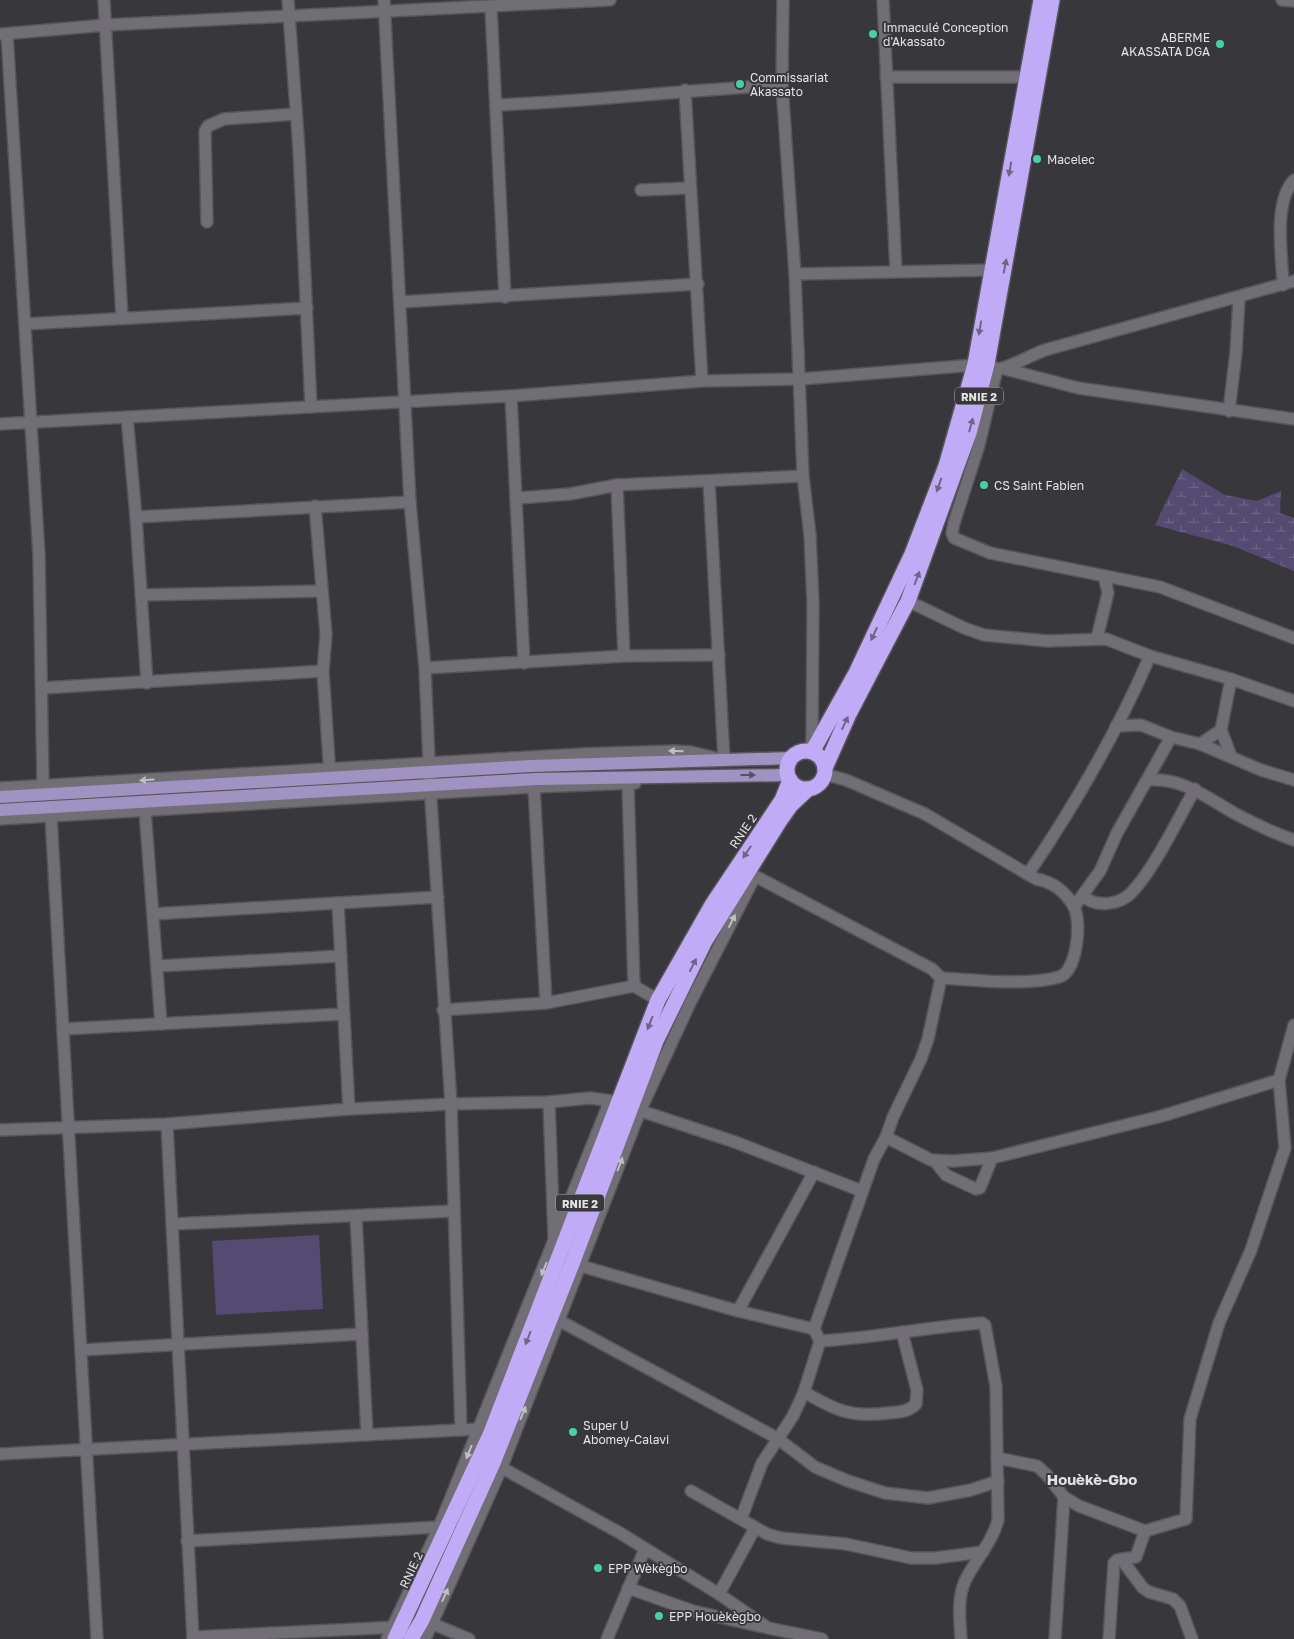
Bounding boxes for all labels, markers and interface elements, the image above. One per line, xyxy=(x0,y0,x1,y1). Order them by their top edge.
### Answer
place label: Immaculé Conception d'Akassato xyxy=(883,20,1009,49)
marker: Immaculé Conception d'Akassato xyxy=(867,28,879,40)
place label: ABERME AKASSATA DGA xyxy=(1121,30,1210,59)
marker: ABERME AKASSATA DGA xyxy=(1214,38,1226,50)
place label: Commissariat Akassato xyxy=(750,70,829,99)
marker: Commissariat Akassato xyxy=(734,78,746,90)
place label: Macelec xyxy=(1047,152,1095,167)
marker: Macelec xyxy=(1031,153,1043,165)
one-way arrow xyxy=(1006,161,1014,177)
one-way arrow xyxy=(1002,258,1010,274)
one-way arrow xyxy=(976,321,984,337)
road number: RNIE 2 xyxy=(955,388,1003,404)
one-way arrow xyxy=(967,417,975,432)
one-way arrow xyxy=(935,478,943,493)
place label: CS Saint Fabien xyxy=(994,478,1084,493)
marker: CS Saint Fabien xyxy=(978,479,990,491)
one-way arrow xyxy=(913,571,921,585)
one-way arrow xyxy=(870,627,878,641)
one-way arrow xyxy=(841,716,849,730)
one-way arrow xyxy=(668,747,684,755)
one-way arrow xyxy=(740,771,756,779)
one-way arrow xyxy=(139,776,155,784)
street label: RNIE 2 xyxy=(726,811,760,851)
one-way arrow xyxy=(742,845,752,859)
one-way arrow xyxy=(728,914,736,929)
one-way arrow xyxy=(689,958,697,972)
one-way arrow xyxy=(645,1016,653,1031)
one-way arrow xyxy=(616,1156,624,1171)
road number: RNIE 2 xyxy=(556,1194,604,1212)
one-way arrow xyxy=(539,1262,547,1276)
one-way arrow xyxy=(524,1331,532,1346)
one-way arrow xyxy=(520,1406,528,1421)
place label: Super U Abomey-Calavi xyxy=(583,1418,669,1447)
marker: Super U Abomey-Calavi xyxy=(567,1426,579,1438)
one-way arrow xyxy=(465,1444,472,1459)
district label: Houèkè-Gbo xyxy=(1047,1470,1137,1488)
street label: RNIE 2 xyxy=(396,1549,426,1591)
place label: EPP Wèkègbo xyxy=(608,1561,688,1576)
marker: EPP Wèkègbo xyxy=(592,1562,604,1574)
one-way arrow xyxy=(441,1588,449,1602)
place label: EPP Houèkègbo xyxy=(669,1609,761,1624)
marker: EPP Houèkègbo xyxy=(653,1610,665,1622)

